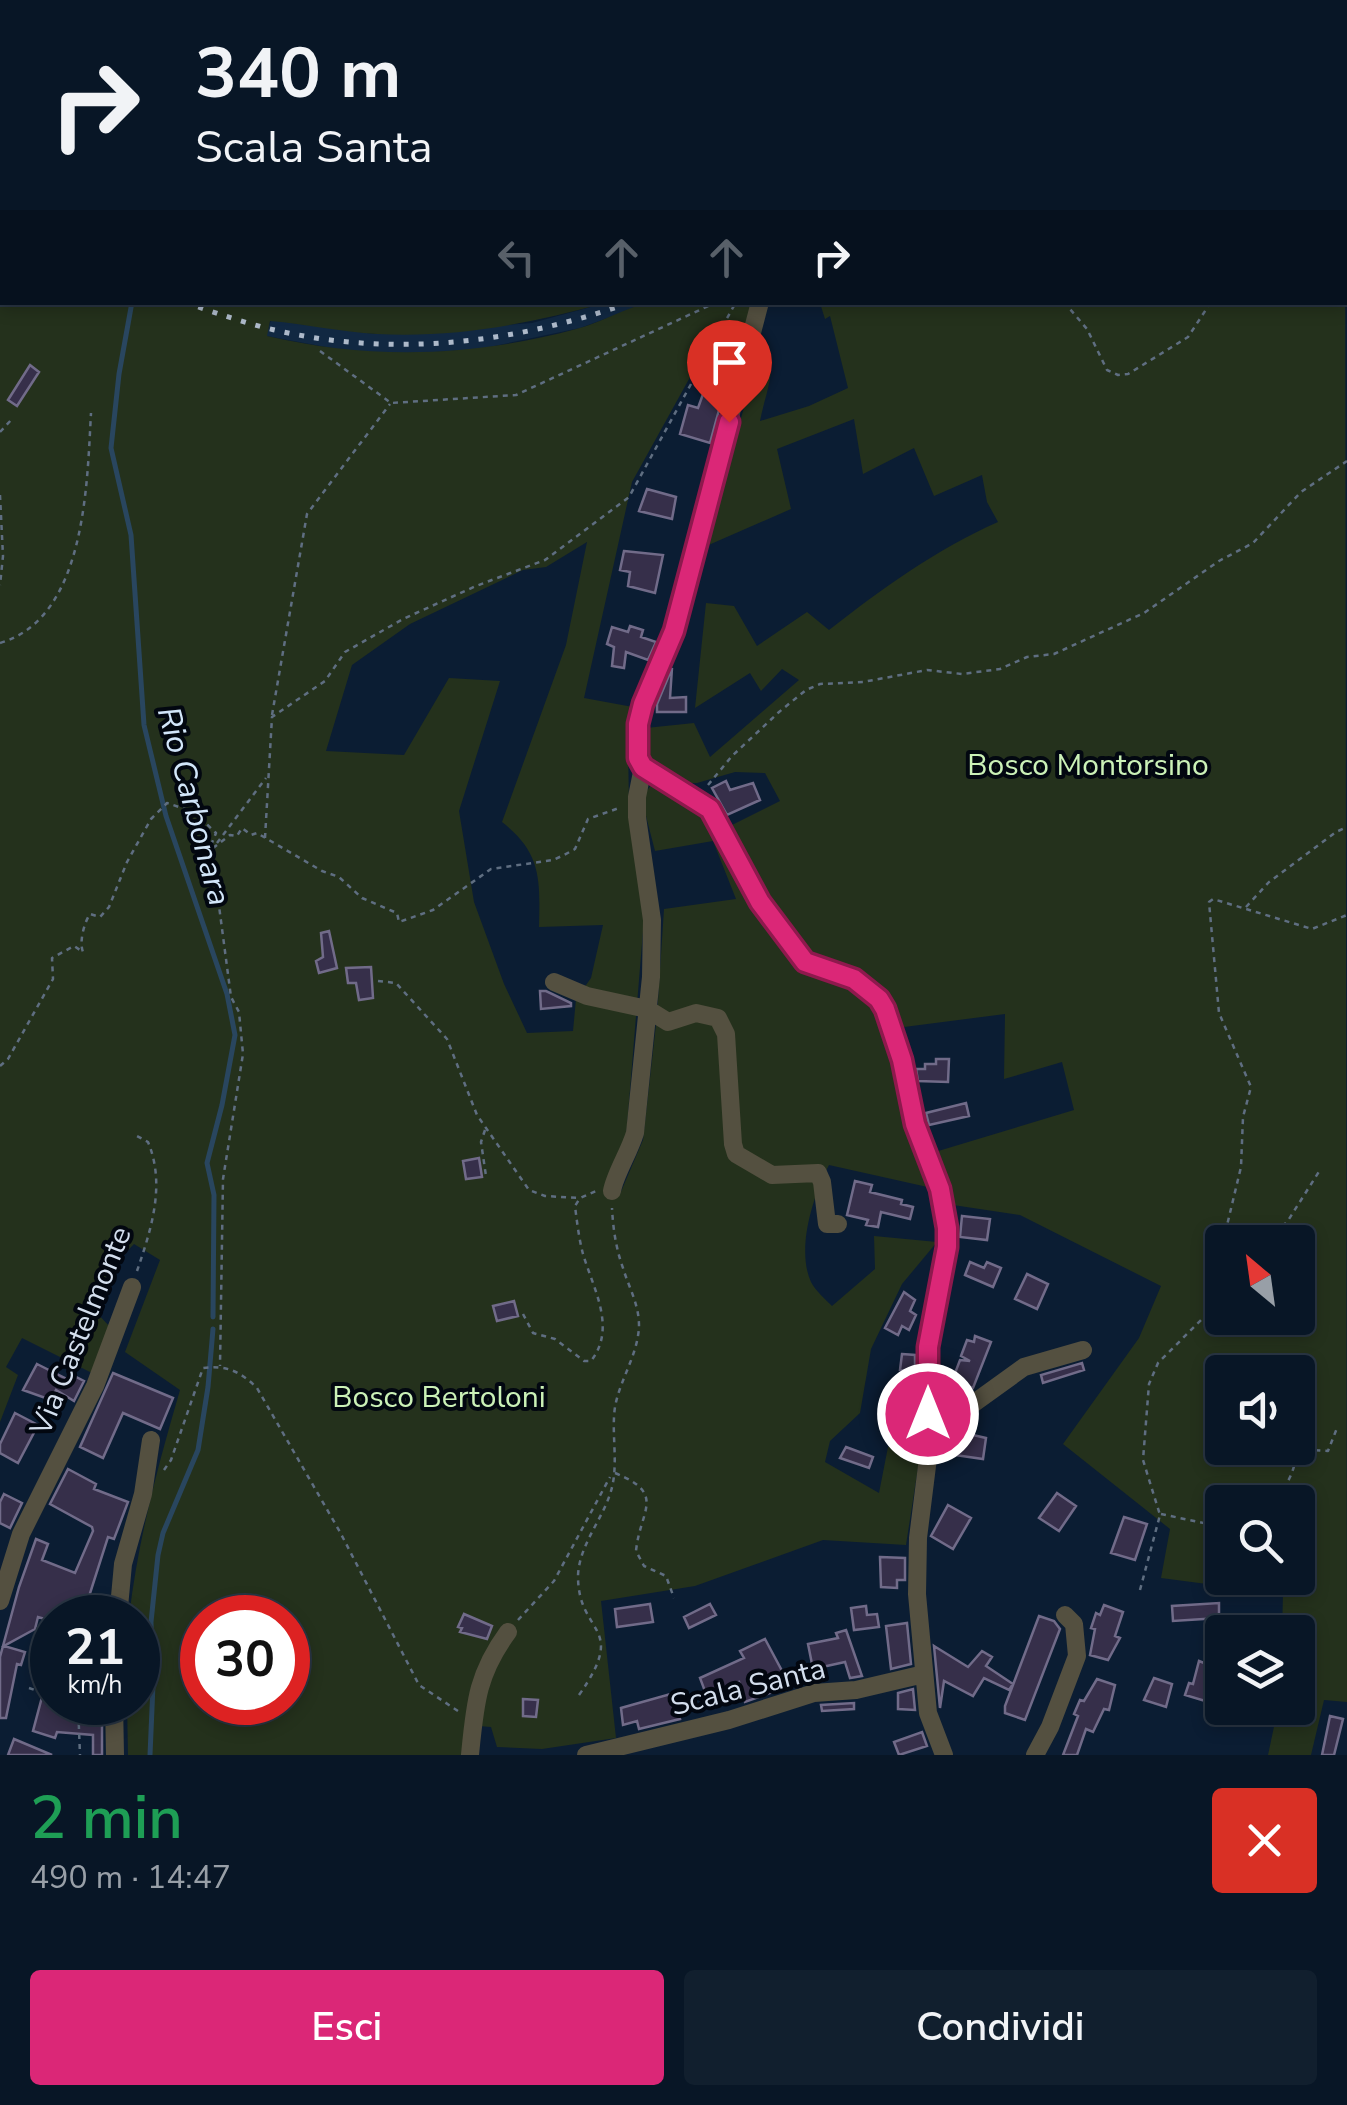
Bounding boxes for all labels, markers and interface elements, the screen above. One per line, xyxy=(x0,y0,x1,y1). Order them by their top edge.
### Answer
text: 340 m xyxy=(195,26,401,122)
icon: right xyxy=(30,40,160,170)
text: Scala Santa xyxy=(195,117,433,178)
icon: left xyxy=(489,230,544,285)
icon: ahead xyxy=(594,230,649,285)
icon: ahead xyxy=(699,230,754,285)
icon: right xyxy=(804,230,859,285)
pin xyxy=(687,320,772,423)
icon: arrive xyxy=(702,335,757,390)
water label: Rio Carbonara xyxy=(147,702,241,910)
park label: Bosco Montorsino xyxy=(967,745,1209,786)
street label: Via Castelmonte xyxy=(20,1220,142,1443)
north arrow xyxy=(1205,1225,1315,1335)
map controls xyxy=(1205,1225,1315,1725)
button: sound xyxy=(1205,1355,1315,1465)
position arrow xyxy=(876,1362,980,1466)
park label: Bosco Bertoloni xyxy=(332,1377,546,1418)
button: search xyxy=(1205,1485,1315,1595)
speed limit sign: 30 xyxy=(180,1595,310,1725)
text: 21 xyxy=(65,1613,125,1682)
button: layers xyxy=(1205,1615,1315,1725)
street label: Scala Santa xyxy=(666,1648,830,1726)
text: km/h xyxy=(67,1668,123,1702)
text: 2 min xyxy=(30,1777,183,1859)
button: close xyxy=(1212,1788,1317,1893)
text: 490 m · 14:47 xyxy=(30,1856,231,1899)
button: Esci xyxy=(30,1970,664,2085)
button: Condividi xyxy=(684,1970,1317,2085)

